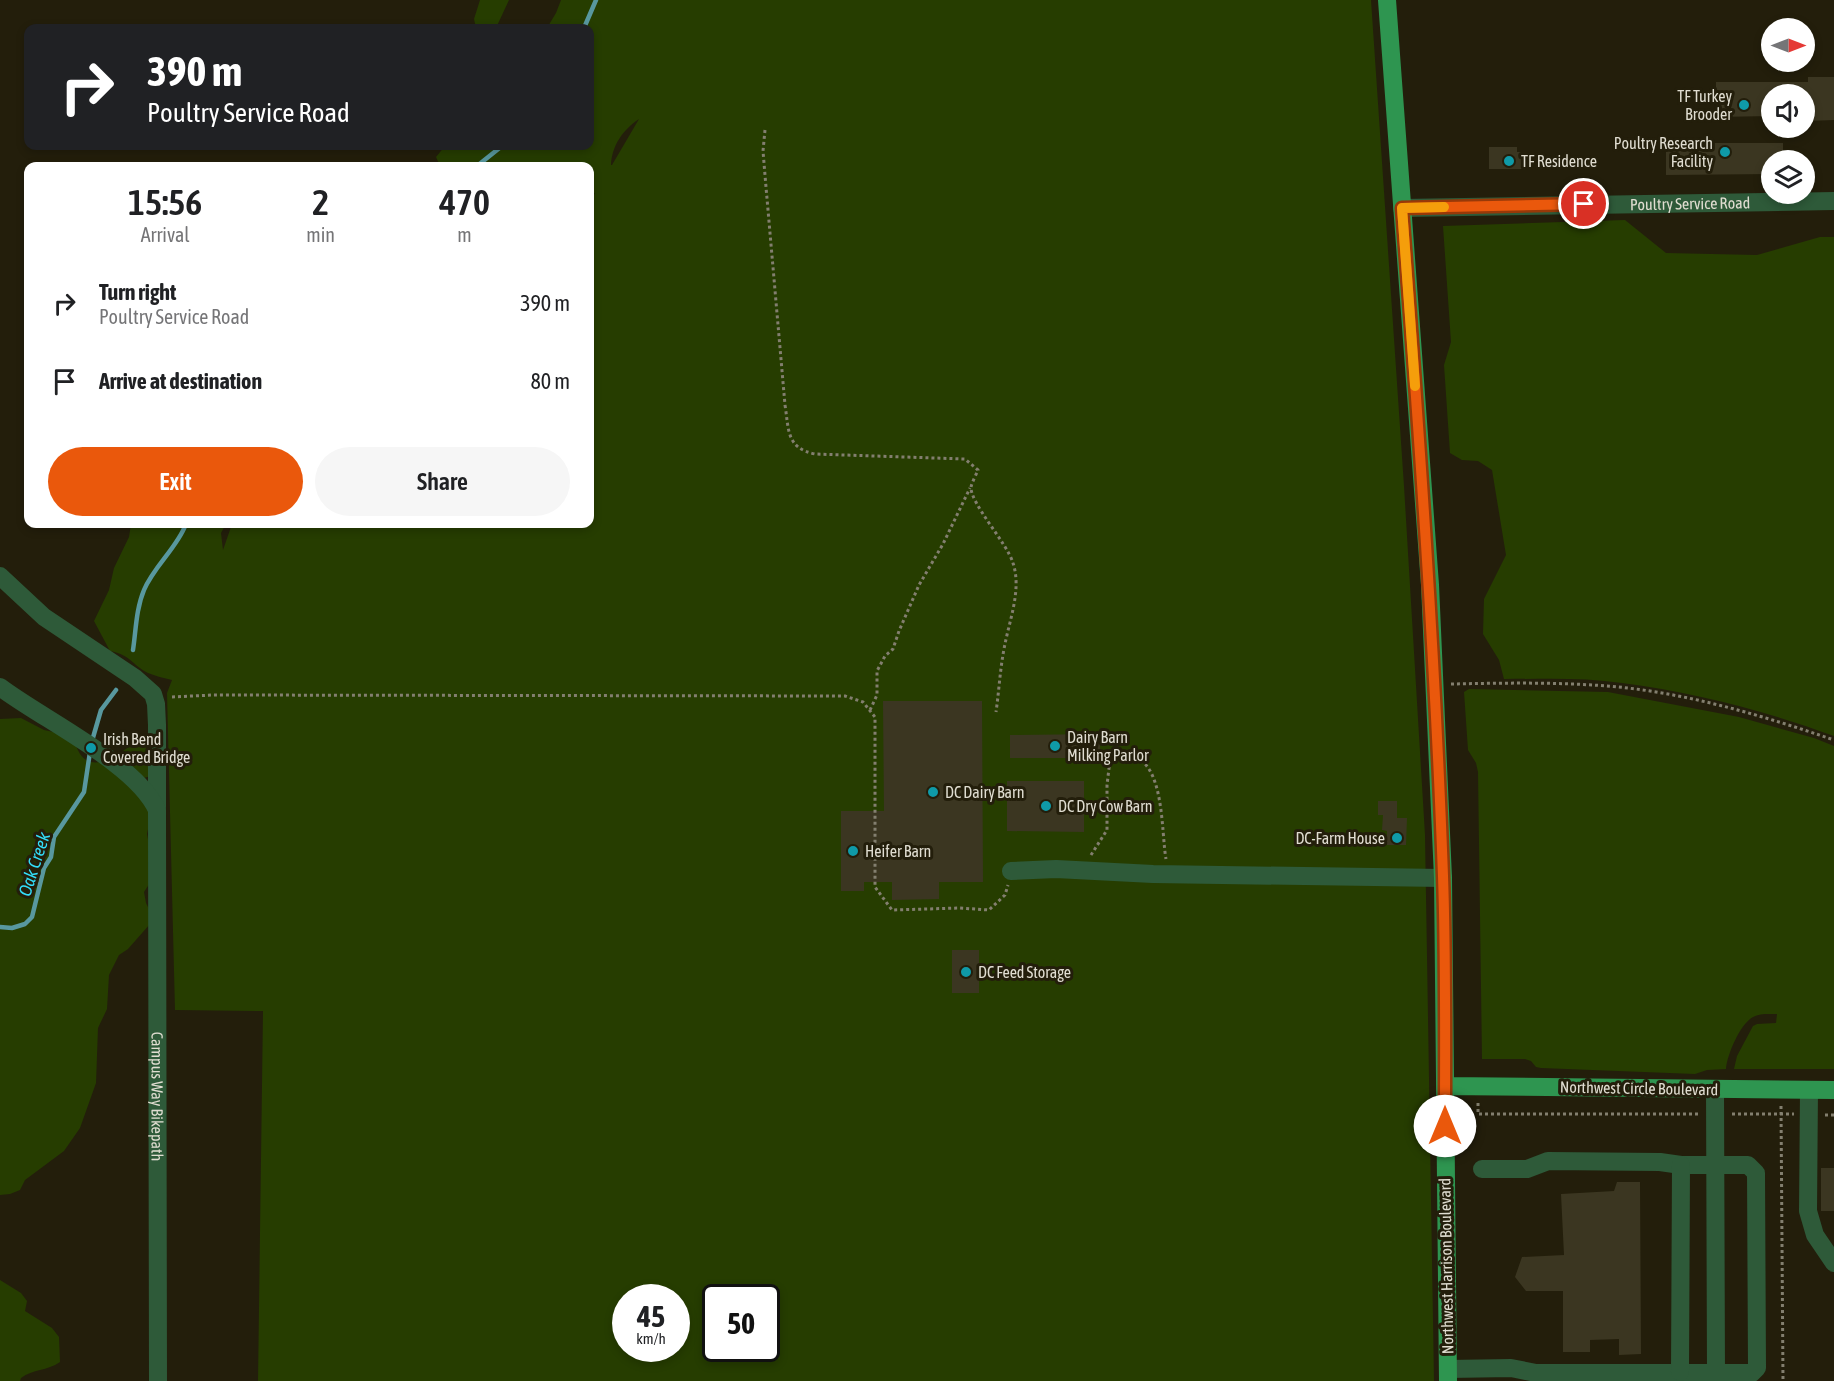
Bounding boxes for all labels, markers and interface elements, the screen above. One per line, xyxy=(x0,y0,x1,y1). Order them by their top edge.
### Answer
north arrow xyxy=(1761,18,1815,72)
map controls xyxy=(1761,18,1815,204)
text: 390 m xyxy=(147,47,242,95)
icon: right xyxy=(48,48,126,126)
button: sound xyxy=(1761,84,1815,138)
place label: TF Turkey Brooder xyxy=(1677,87,1732,123)
text: Poultry Service Road xyxy=(147,97,350,128)
marker: TF Turkey Brooder xyxy=(1737,98,1751,112)
place label: Poultry Research Facility xyxy=(1614,134,1713,171)
marker: Poultry Research Facility xyxy=(1718,145,1732,159)
button: layers xyxy=(1761,150,1815,204)
place label: TF Residence xyxy=(1521,152,1597,170)
marker: TF Residence xyxy=(1502,154,1516,168)
pin xyxy=(1558,178,1609,229)
text: 15:56 xyxy=(128,181,202,223)
text: 2 xyxy=(312,181,329,223)
text: 470 xyxy=(439,181,490,223)
icon: arrive xyxy=(1567,187,1600,220)
street label: Poultry Service Road xyxy=(1630,193,1750,214)
text: Arrival xyxy=(141,223,190,246)
text: min xyxy=(306,223,335,246)
text: m xyxy=(457,223,472,246)
text: Turn right xyxy=(99,279,176,305)
icon: right xyxy=(48,287,81,320)
text: 390 m xyxy=(520,290,570,316)
text: Poultry Service Road xyxy=(99,305,249,328)
icon: arrive xyxy=(48,365,81,398)
text: Arrive at destination xyxy=(99,368,262,394)
text: 80 m xyxy=(530,368,570,394)
button: Exit xyxy=(48,447,303,516)
button: Share xyxy=(315,447,570,516)
place label: Dairy Barn Milking Parlor xyxy=(1067,728,1149,765)
place label: Irish Bend Covered Bridge xyxy=(103,730,190,767)
marker: Dairy Barn Milking Parlor xyxy=(1048,739,1062,753)
marker: Irish Bend Covered Bridge xyxy=(84,741,98,755)
place label: DC Dairy Barn xyxy=(945,783,1024,802)
marker: DC Dairy Barn xyxy=(926,785,940,799)
place label: DC Dry Cow Barn xyxy=(1058,797,1153,816)
marker: DC Dry Cow Barn xyxy=(1039,799,1053,813)
water label: Oak Creek xyxy=(14,828,55,899)
place label: DC-Farm House xyxy=(1295,829,1385,847)
marker: DC-Farm House xyxy=(1390,831,1404,845)
place label: Heifer Barn xyxy=(865,842,931,860)
marker: Heifer Barn xyxy=(846,844,860,858)
place label: DC Feed Storage xyxy=(978,963,1071,982)
marker: DC Feed Storage xyxy=(959,965,973,979)
street label: Campus Way Bikepath xyxy=(147,1032,167,1161)
street label: Northwest Circle Boulevard xyxy=(1560,1078,1718,1098)
position arrow xyxy=(1413,1094,1477,1158)
street label: Northwest Harrison Boulevard xyxy=(1435,1178,1457,1354)
speed limit sign: 50 xyxy=(702,1284,780,1362)
text: 45 xyxy=(637,1299,665,1333)
text: km/h xyxy=(636,1330,666,1347)

